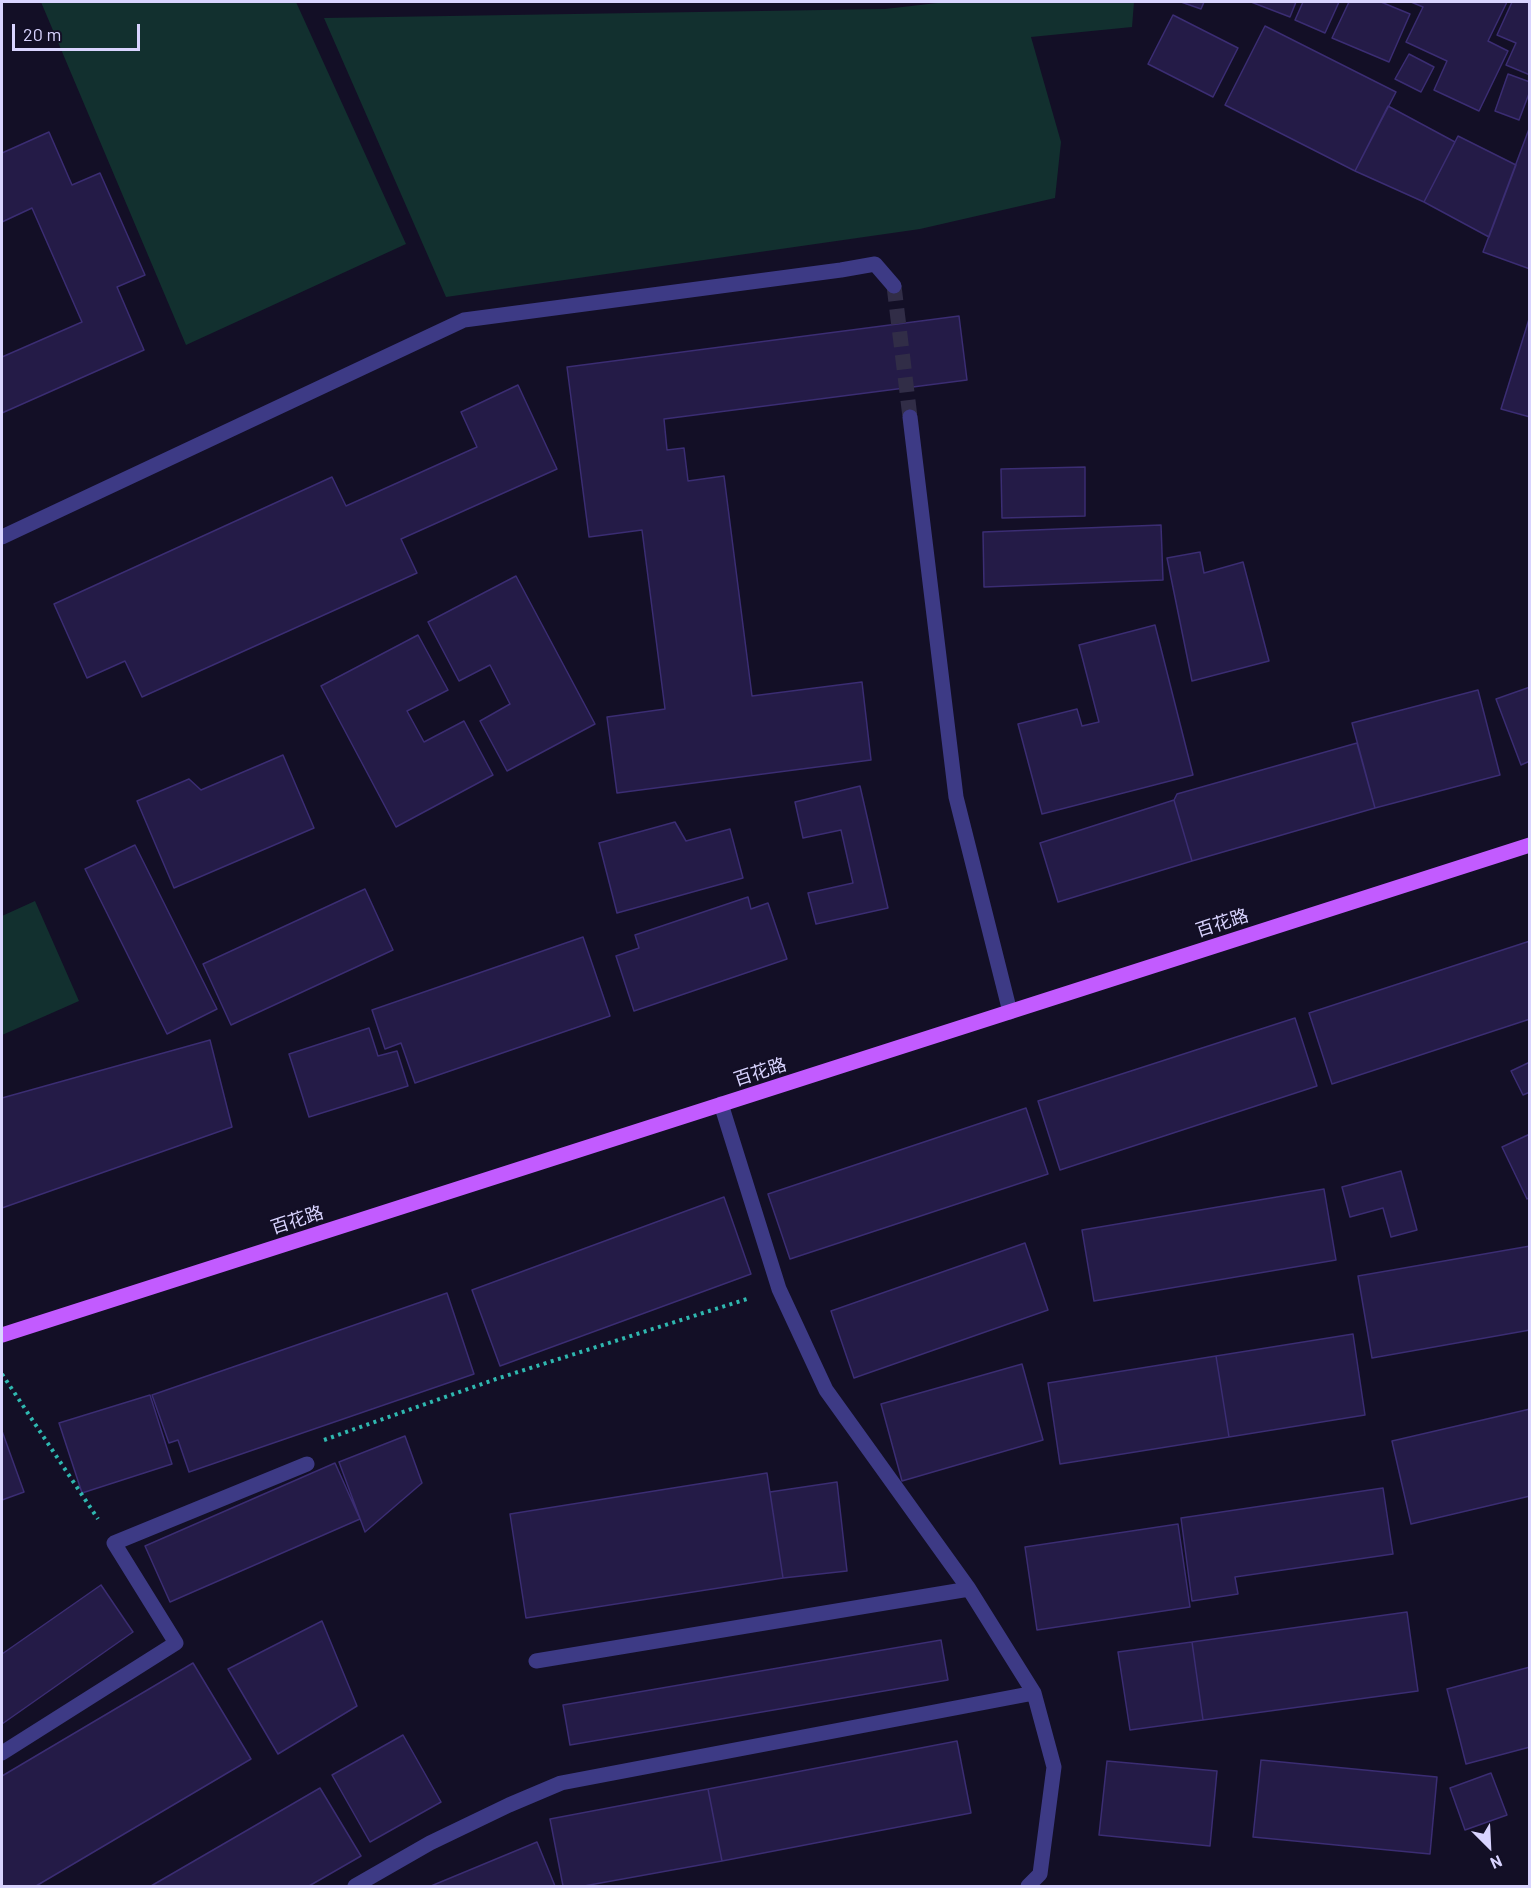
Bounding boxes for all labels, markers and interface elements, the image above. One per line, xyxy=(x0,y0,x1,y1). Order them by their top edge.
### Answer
scale bar xyxy=(15,12,142,50)
text: 20 m xyxy=(23,23,61,45)
street label: 百花路 xyxy=(1193,904,1251,942)
street label: 百花路 xyxy=(731,1053,789,1091)
street label: 百花路 xyxy=(268,1201,326,1239)
north arrow xyxy=(1459,1816,1519,1876)
text: N xyxy=(1488,1852,1505,1874)

